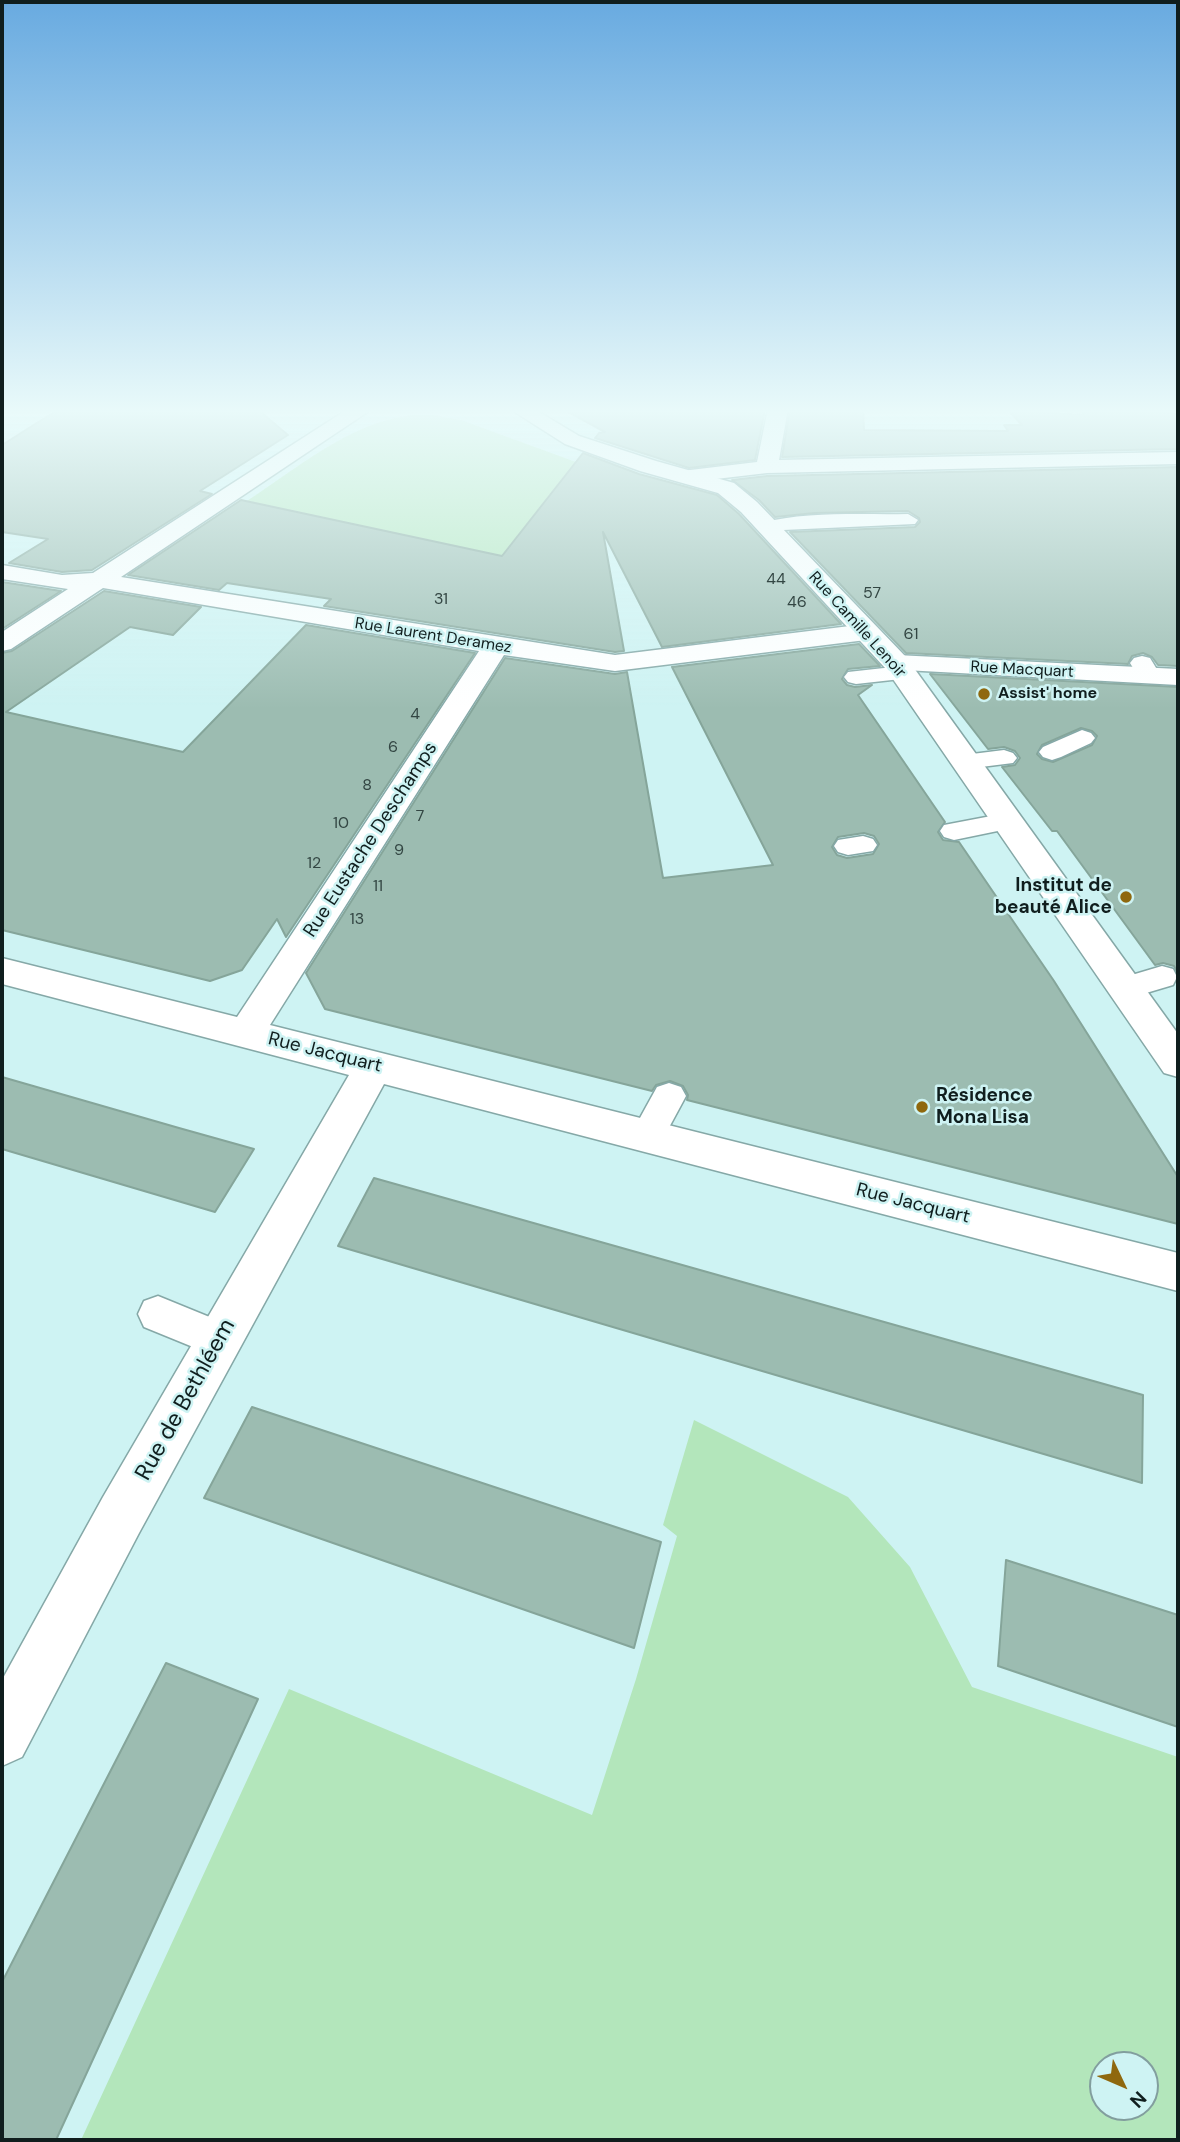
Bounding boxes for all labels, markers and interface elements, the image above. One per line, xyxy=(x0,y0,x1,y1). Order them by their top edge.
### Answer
street label: Rue Camille Lenoir xyxy=(804,568,910,682)
house number: 44 xyxy=(766,570,786,590)
house number: 57 xyxy=(863,584,881,604)
house number: 31 xyxy=(434,590,448,610)
house number: 46 xyxy=(787,593,807,613)
street label: Rue Laurent Deramez xyxy=(353,614,513,658)
house number: 61 xyxy=(903,625,919,645)
street label: Rue Macquart xyxy=(970,658,1074,682)
place label: Assist' home xyxy=(998,684,1097,704)
marker: Assist' home xyxy=(976,686,992,702)
house number: 4 xyxy=(410,705,420,725)
street label: Rue Eustache Deschamps xyxy=(299,738,443,942)
house number: 6 xyxy=(388,738,398,758)
house number: 8 xyxy=(362,776,372,796)
house number: 7 xyxy=(416,807,424,827)
house number: 10 xyxy=(333,814,349,834)
house number: 9 xyxy=(394,841,404,861)
house number: 12 xyxy=(307,854,321,874)
place label: Institut de beauté Alice xyxy=(995,875,1112,919)
house number: 11 xyxy=(373,877,383,897)
marker: Institut de beauté Alice xyxy=(1118,889,1134,905)
house number: 13 xyxy=(350,910,364,930)
street label: Rue Jacquart xyxy=(266,1028,384,1078)
place label: Résidence Mona Lisa xyxy=(936,1085,1033,1129)
marker: Résidence Mona Lisa xyxy=(914,1099,930,1115)
street label: Rue Jacquart xyxy=(854,1179,972,1229)
street label: Rue de Bethléem xyxy=(130,1315,242,1485)
north arrow xyxy=(1089,2051,1159,2121)
text: N xyxy=(1124,2086,1152,2113)

